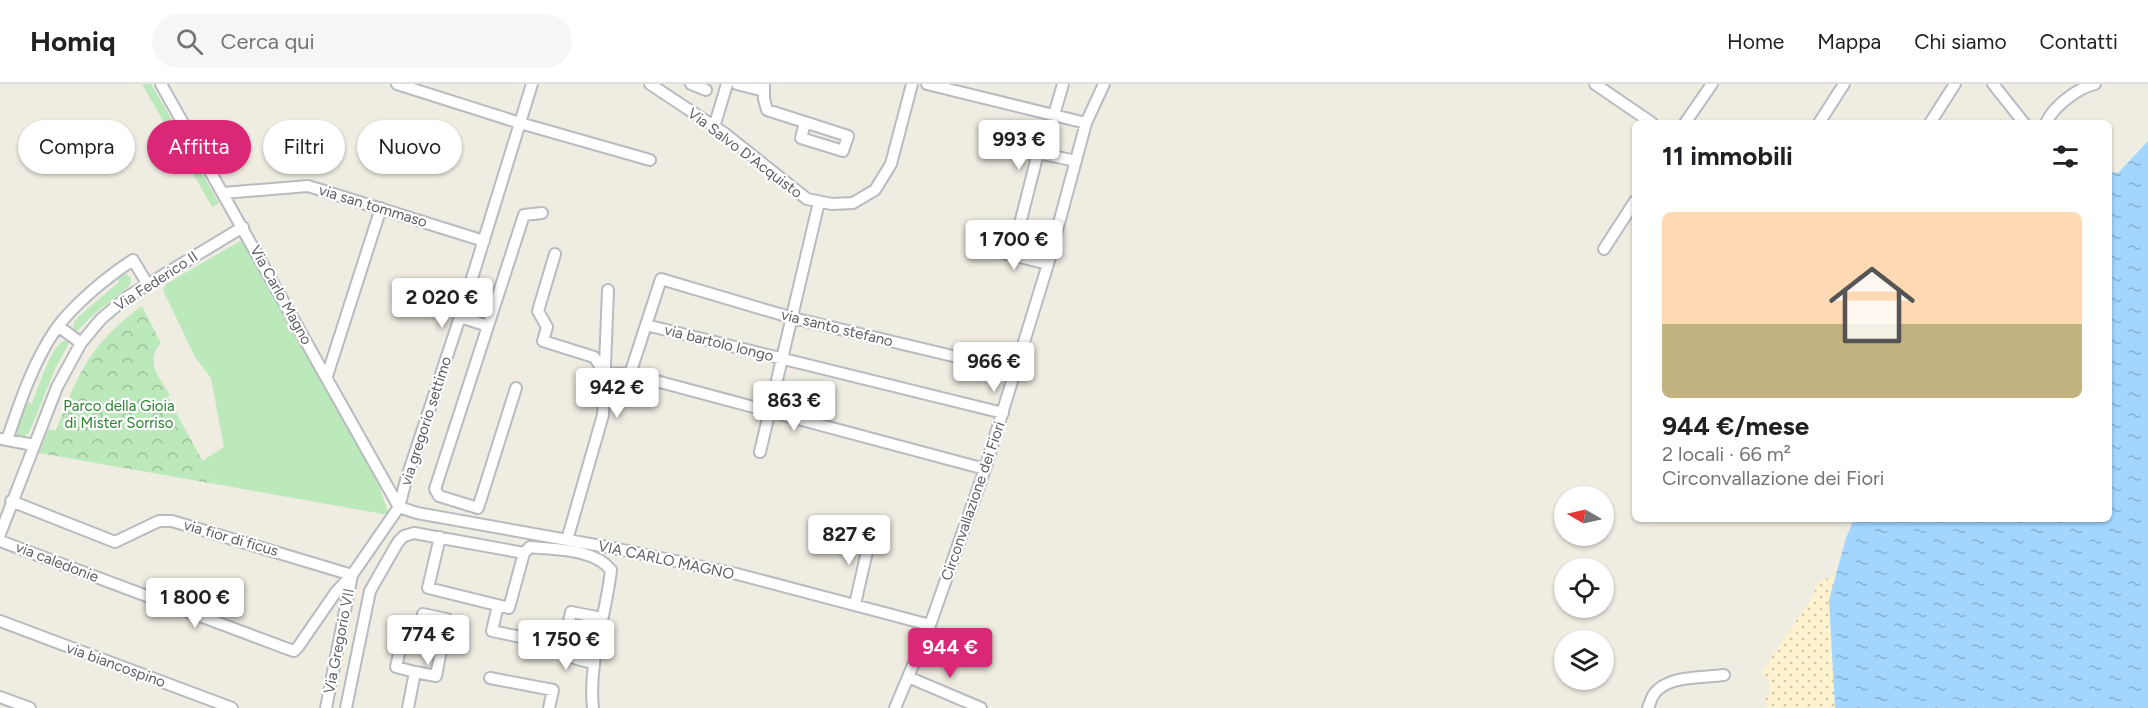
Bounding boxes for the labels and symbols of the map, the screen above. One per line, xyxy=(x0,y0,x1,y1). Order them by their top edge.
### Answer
street label: Via Salvo D'Acquisto xyxy=(684,104,806,202)
pin: 993 € xyxy=(977,120,1061,171)
street label: via san tommaso xyxy=(317,181,430,231)
pin: 1 700 € xyxy=(959,220,1069,271)
street label: Via Carlo Magno xyxy=(246,242,316,348)
street label: Via Federico II xyxy=(111,247,201,315)
pin: 2 020 € xyxy=(387,278,497,329)
street label: via santo stefano xyxy=(779,305,895,351)
street label: via bartolo longo xyxy=(662,321,776,365)
pin: 966 € xyxy=(952,342,1036,393)
street label: via gregorio settimo xyxy=(397,354,455,488)
pin: 942 € xyxy=(575,368,659,419)
pin: 863 € xyxy=(752,381,836,432)
park label: Parco della Gioia di Mister Sorriso xyxy=(63,397,175,432)
street label: Circonvallazione dei Fiori xyxy=(937,419,1009,583)
north arrow xyxy=(1554,486,1614,546)
pin: 827 € xyxy=(807,515,891,566)
street label: via fior di ficus xyxy=(182,516,280,560)
street label: VIA CARLO MAGNO xyxy=(596,537,736,583)
street label: via caledonie xyxy=(13,538,101,586)
pin: 1 800 € xyxy=(140,578,250,629)
street label: Via Gregorio VII xyxy=(320,587,358,695)
pin: 774 € xyxy=(386,615,470,666)
pin: 1 750 € xyxy=(511,620,621,671)
pin: 944 € xyxy=(908,628,992,679)
street label: via biancospino xyxy=(64,639,168,691)

